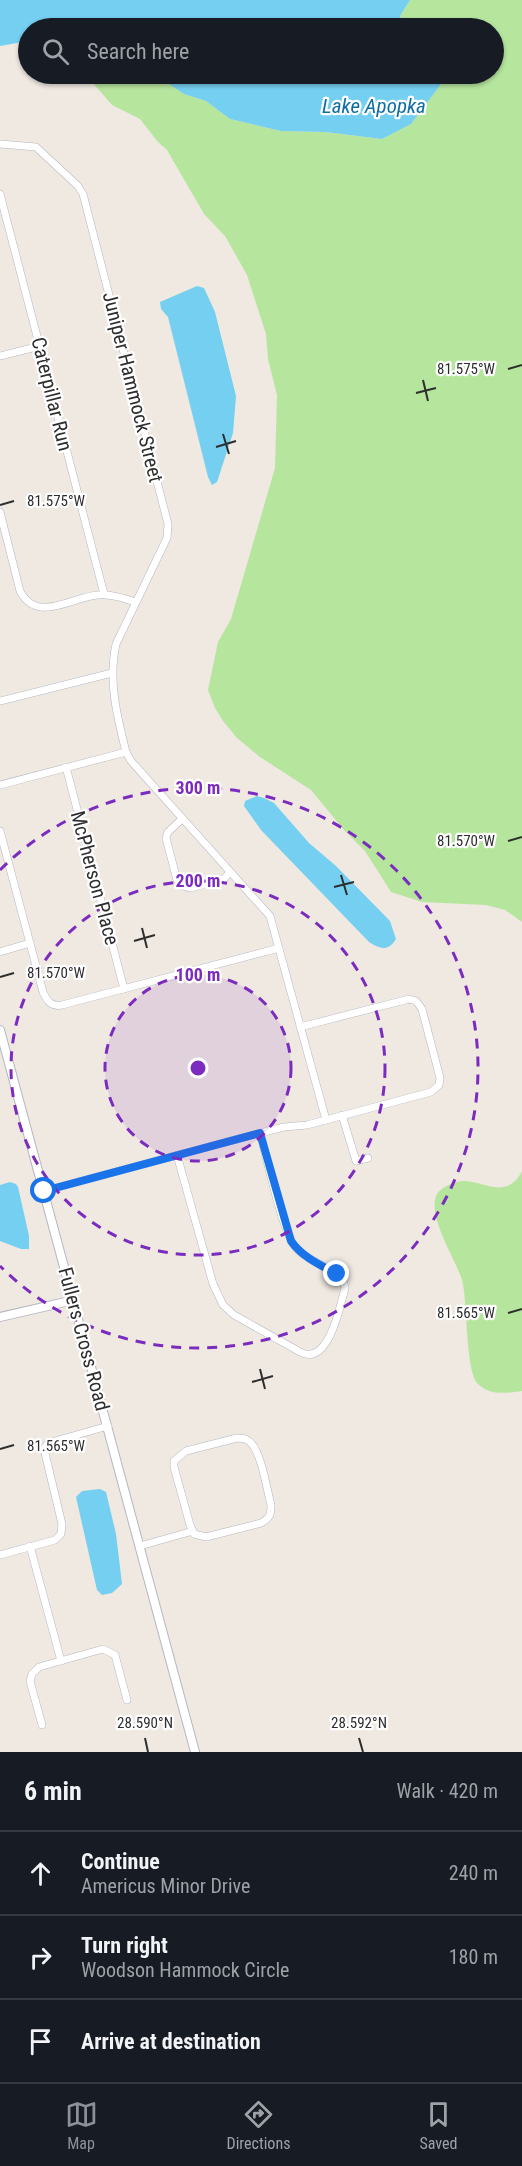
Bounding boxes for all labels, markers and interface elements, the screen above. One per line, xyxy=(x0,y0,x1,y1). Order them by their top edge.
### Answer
search box xyxy=(18,18,504,84)
icon: search xyxy=(39,35,72,68)
text: Search here xyxy=(87,39,189,64)
water label: Lake Apopka xyxy=(322,94,426,118)
street label: Juniper Hammock Street xyxy=(98,289,168,485)
street label: Caterpillar Run xyxy=(26,335,78,453)
text: 81.575°W xyxy=(437,360,496,378)
text: 81.575°W xyxy=(27,492,86,510)
text: 300 m xyxy=(176,777,220,798)
street label: McPherson Place xyxy=(66,808,124,948)
text: 81.570°W xyxy=(437,832,496,850)
text: 200 m xyxy=(176,870,220,891)
text: 81.570°W xyxy=(27,964,86,982)
text: 100 m xyxy=(176,964,220,985)
centre of rings xyxy=(188,1058,208,1078)
route start xyxy=(30,1177,56,1203)
route end xyxy=(323,1260,349,1286)
street label: Fullers Cross Road xyxy=(53,1265,115,1413)
text: 81.565°W xyxy=(437,1304,496,1322)
text: 81.565°W xyxy=(27,1437,86,1455)
text: 28.590°N xyxy=(117,1714,173,1732)
text: 28.592°N xyxy=(331,1714,387,1732)
text: 6 min xyxy=(24,1776,82,1806)
text: Walk · 420 m xyxy=(397,1779,498,1803)
text: Continue xyxy=(81,1849,160,1874)
icon: ahead xyxy=(24,1857,57,1890)
text: 240 m xyxy=(449,1861,498,1885)
text: Americus Minor Drive xyxy=(81,1874,250,1898)
text: Turn right xyxy=(81,1933,168,1958)
icon: right xyxy=(24,1941,57,1974)
text: 180 m xyxy=(449,1945,498,1969)
text: Woodson Hammock Circle xyxy=(81,1958,289,1982)
icon: arrive xyxy=(24,2025,57,2058)
text: Arrive at destination xyxy=(81,2029,261,2054)
tab: Map xyxy=(65,2098,98,2153)
tab: Directions xyxy=(227,2098,290,2153)
tab: Saved xyxy=(419,2098,457,2153)

